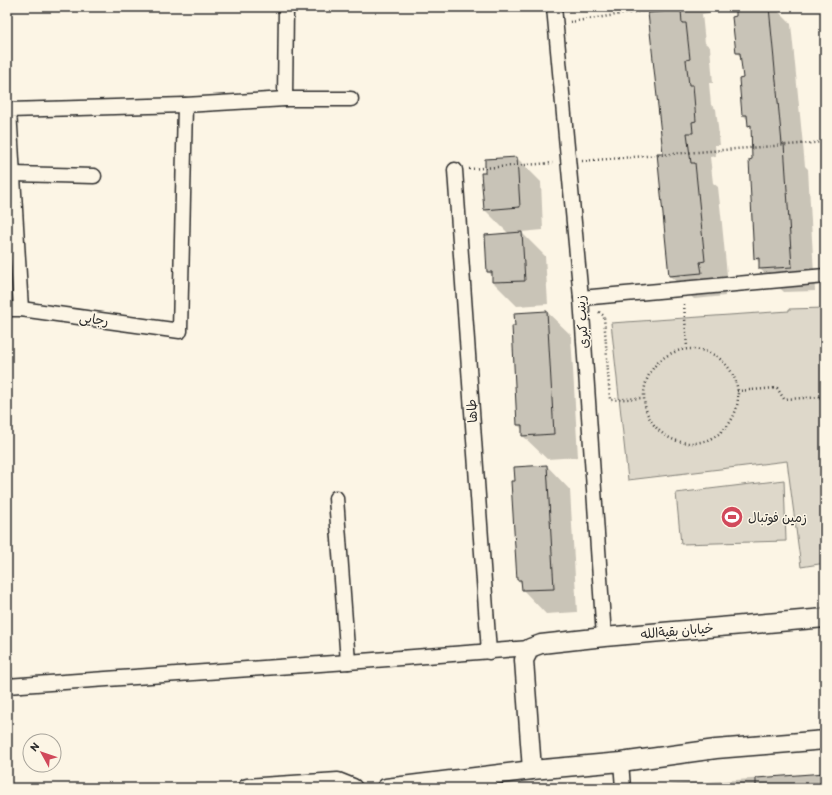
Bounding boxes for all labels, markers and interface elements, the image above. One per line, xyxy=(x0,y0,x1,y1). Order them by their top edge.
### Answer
street label: زینب کبری xyxy=(573,295,592,349)
street label: رجایی xyxy=(78,310,110,330)
street label: طاها xyxy=(464,399,480,423)
sports icon: زمین فوتبال xyxy=(719,504,745,530)
place label: زمین فوتبال xyxy=(748,510,807,526)
street label: خیابان بقیةالله xyxy=(640,620,714,643)
north arrow xyxy=(22,733,62,773)
text: N xyxy=(27,740,42,754)

